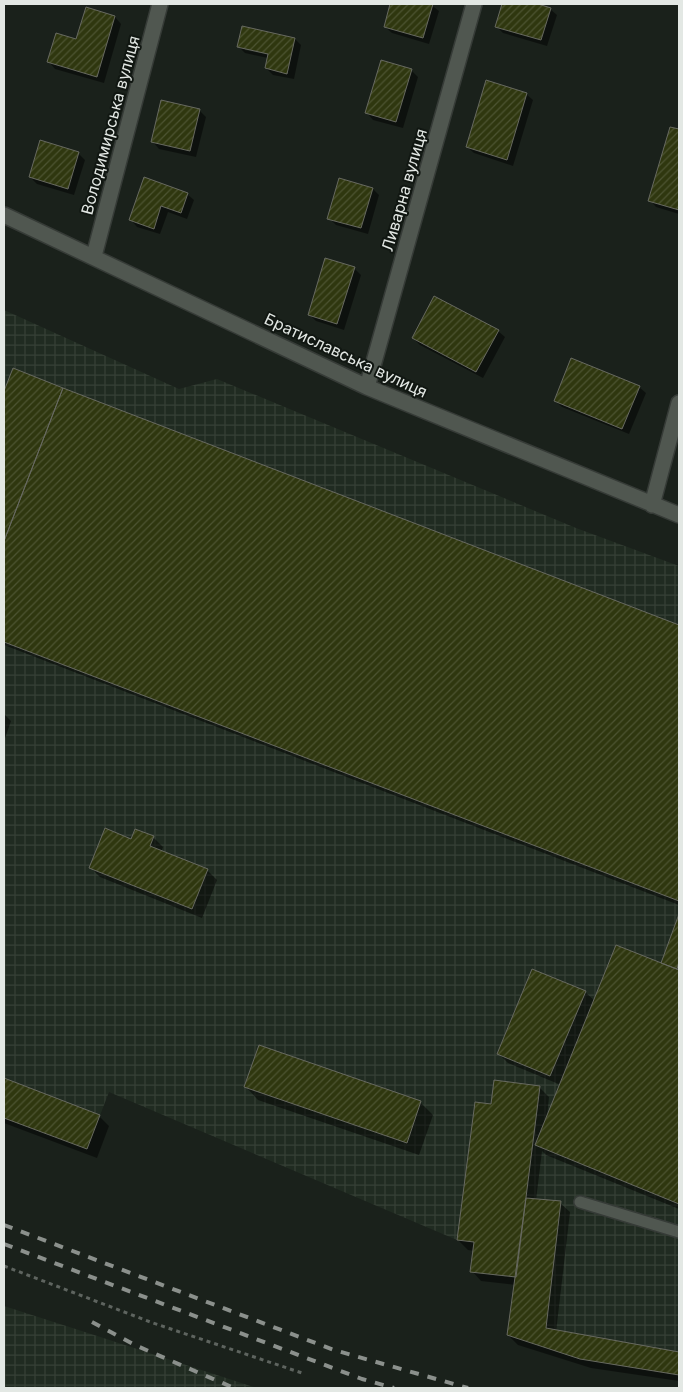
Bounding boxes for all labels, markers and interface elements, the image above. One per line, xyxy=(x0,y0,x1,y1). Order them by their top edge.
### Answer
street label: Володимирська вулиця xyxy=(76,33,144,217)
street label: Ливарна вулиця xyxy=(377,126,431,254)
street label: Братиславська вулиця xyxy=(261,308,431,402)

